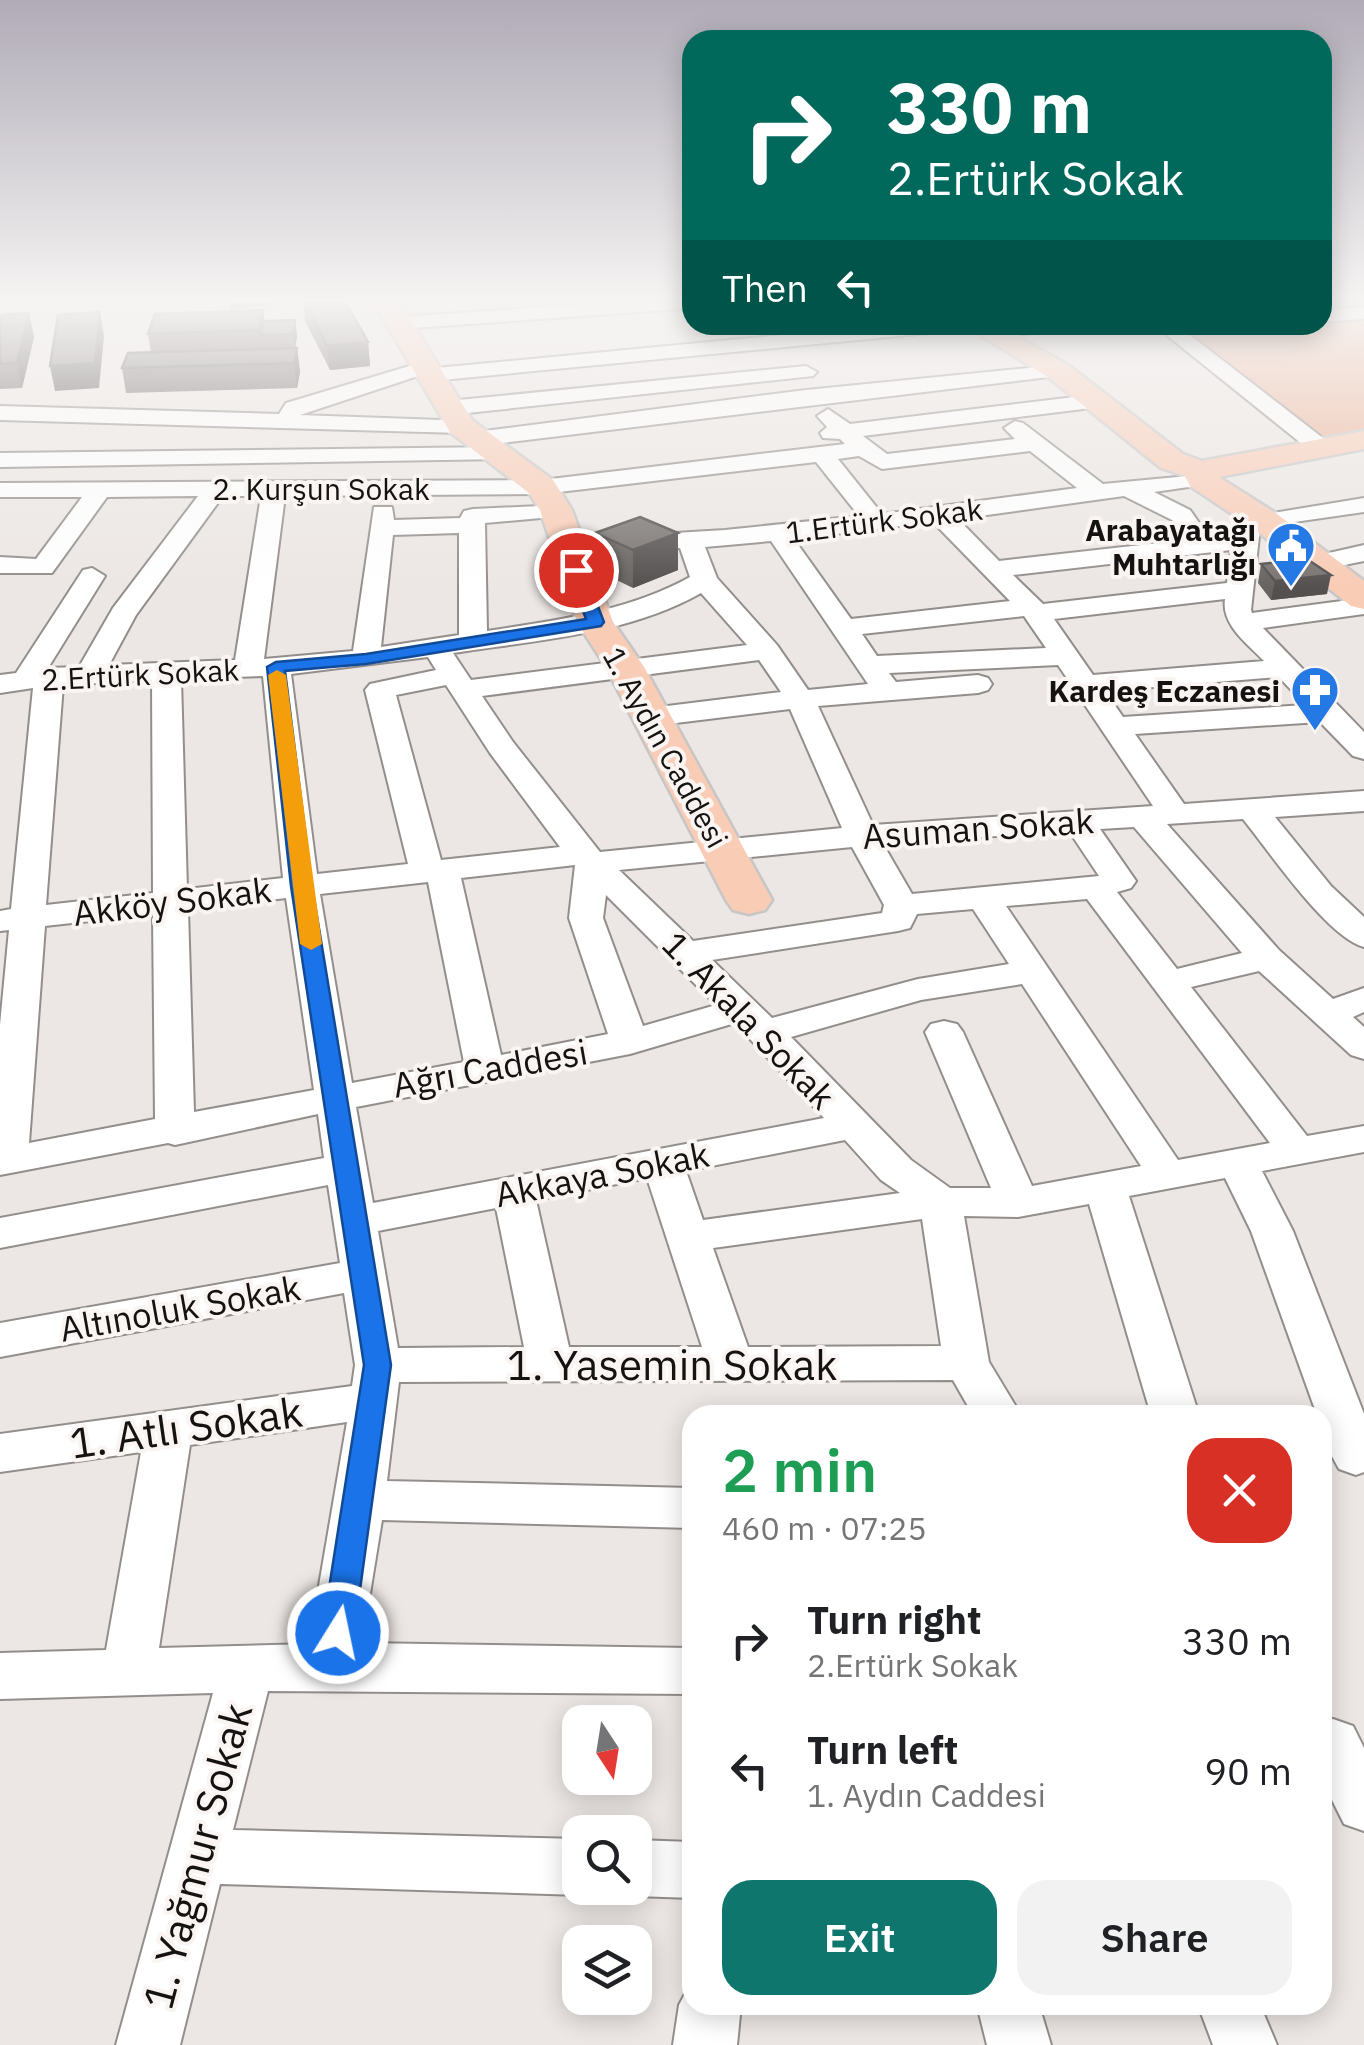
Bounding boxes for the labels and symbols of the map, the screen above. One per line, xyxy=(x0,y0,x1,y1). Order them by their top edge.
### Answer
street label: 2. Kurşun Sokak xyxy=(212,469,430,508)
street label: 1.Ertürk Sokak xyxy=(783,489,985,551)
place label: Arabayatağı Muhtarlığı xyxy=(1085,510,1256,583)
public building icon: Arabayatağı Muhtarlığı xyxy=(1265,520,1317,588)
pin xyxy=(534,528,619,613)
street label: 1. Aydın Caddesi xyxy=(595,640,737,854)
street label: 2.Ertürk Sokak xyxy=(40,649,240,699)
pharmacy icon: Kardeş Eczanesi xyxy=(1289,664,1341,732)
place label: Kardeş Eczanesi xyxy=(1049,671,1280,710)
street label: Asuman Sokak xyxy=(861,797,1095,859)
street label: Akköy Sokak xyxy=(70,866,274,936)
street label: 1. Akala Sokak xyxy=(653,921,845,1119)
street label: Ağrı Caddesi xyxy=(389,1028,591,1108)
street label: Akkaya Sokak xyxy=(491,1131,713,1217)
street label: Altınoluk Sokak xyxy=(56,1264,304,1352)
street label: 1. Yasemin Sokak xyxy=(507,1337,837,1392)
street label: 1. Atlı Sokak xyxy=(66,1383,306,1471)
position arrow xyxy=(286,1581,390,1685)
street label: 1. Yağmur Sokak xyxy=(130,1697,264,2015)
north arrow xyxy=(562,1705,652,1795)

